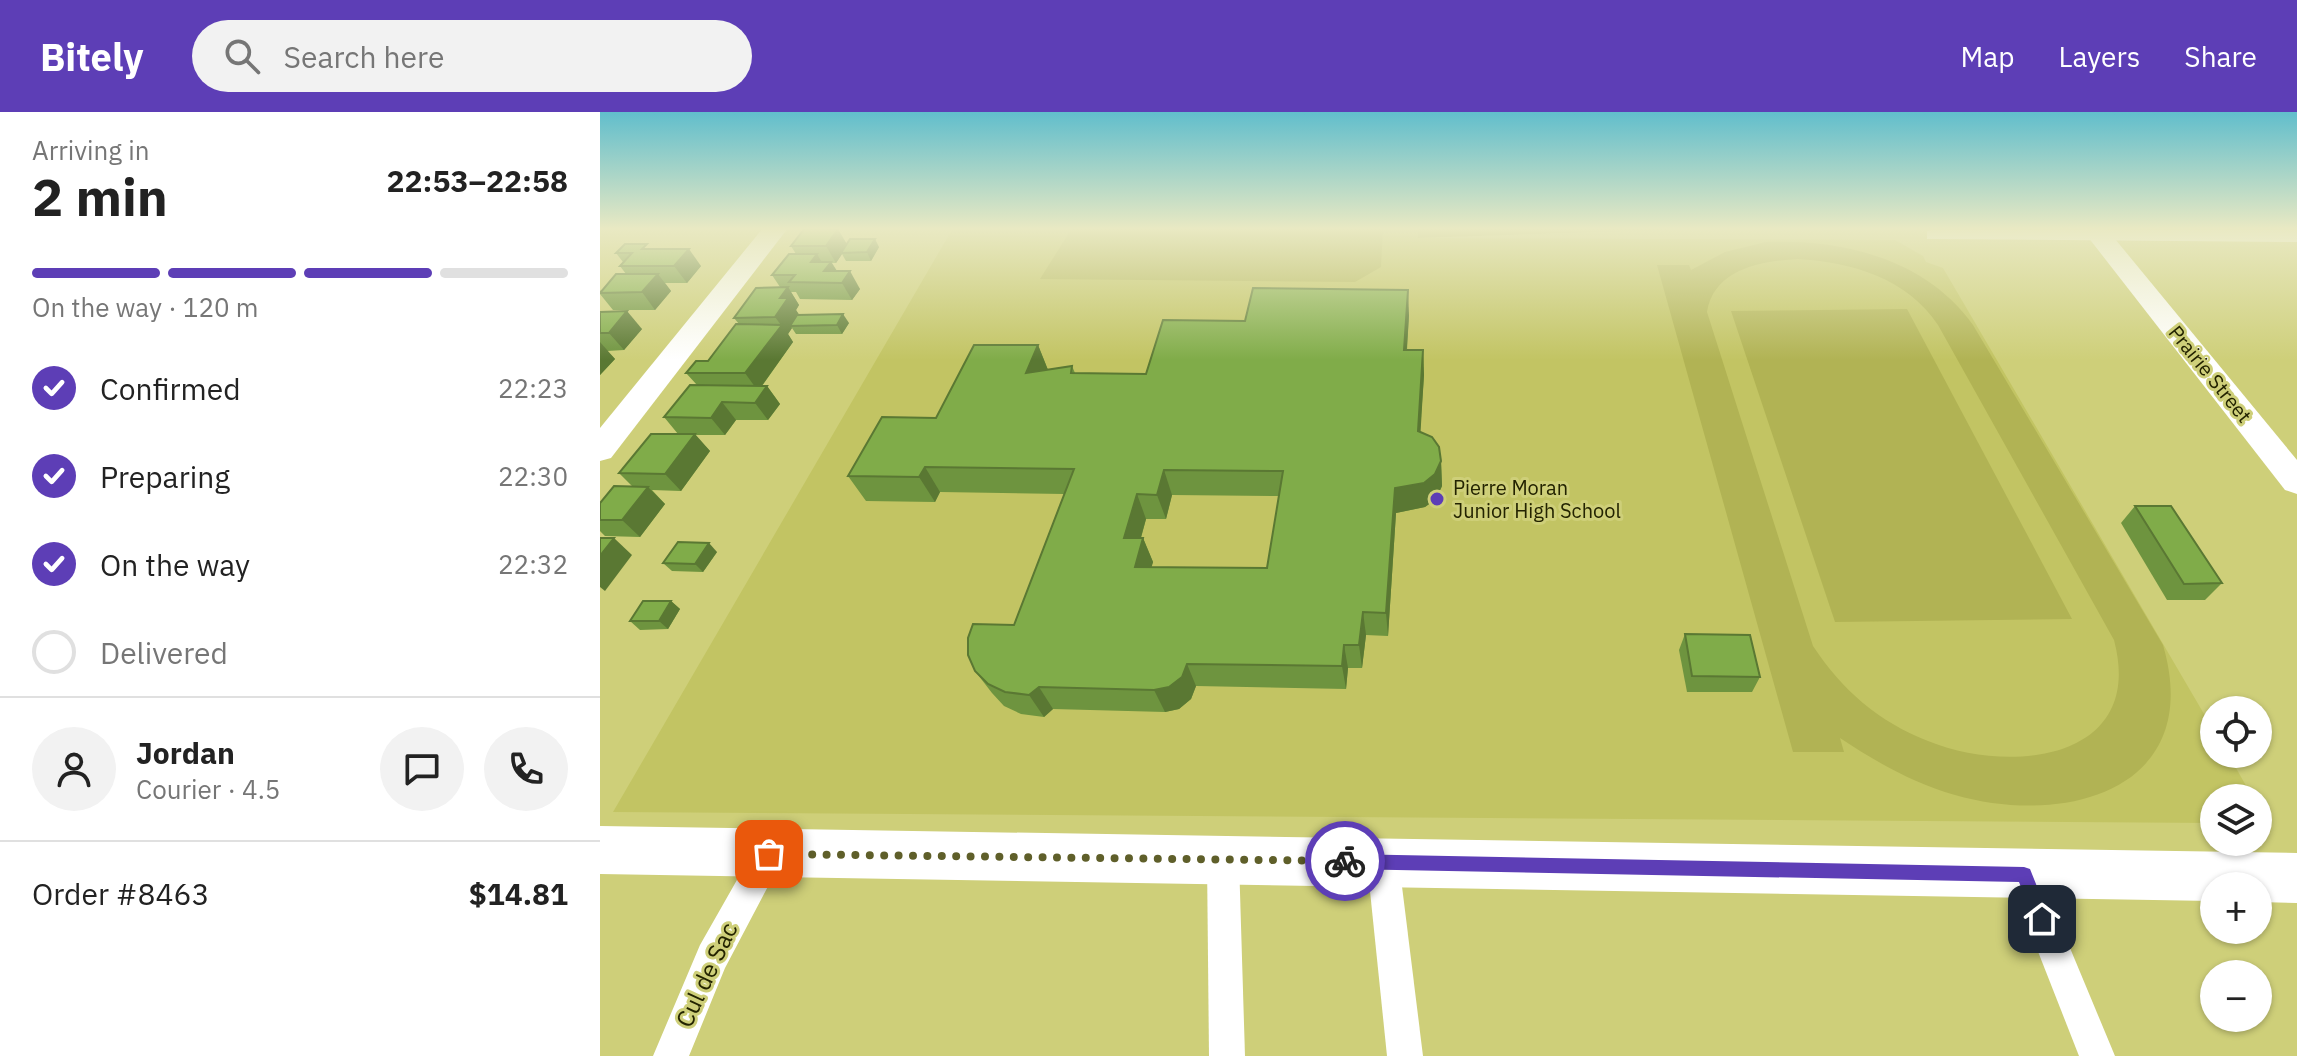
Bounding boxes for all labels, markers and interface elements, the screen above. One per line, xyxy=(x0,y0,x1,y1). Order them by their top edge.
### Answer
search box xyxy=(192,20,752,92)
text: Bitely xyxy=(40,32,144,81)
icon: search xyxy=(220,34,264,78)
text: Search here xyxy=(284,37,444,76)
text: Map xyxy=(1960,38,2014,75)
text: Layers xyxy=(2058,38,2140,75)
text: Share xyxy=(2184,38,2257,75)
text: Arriving in xyxy=(32,133,149,167)
text: 22:53–22:58 xyxy=(387,161,568,200)
text: 2 min xyxy=(32,163,168,230)
text: On the way · 120 m xyxy=(32,290,258,324)
street label: Prairie Street xyxy=(2163,319,2258,428)
icon: check xyxy=(32,366,76,410)
text: Confirmed xyxy=(100,369,241,408)
text: 22:23 xyxy=(498,371,568,405)
icon: check xyxy=(32,454,76,498)
text: Preparing xyxy=(100,457,230,496)
text: 22:30 xyxy=(498,459,568,493)
place label: Pierre Moran Junior High School xyxy=(1453,474,1621,524)
marker: Pierre Moran Junior High School xyxy=(1428,490,1446,508)
icon: check xyxy=(32,542,76,586)
text: On the way xyxy=(100,545,250,584)
text: 22:32 xyxy=(498,547,568,581)
text: Delivered xyxy=(100,633,228,672)
map controls xyxy=(2200,696,2272,1032)
button: locate xyxy=(2200,696,2272,768)
button: person xyxy=(32,727,116,811)
button: chat xyxy=(380,727,464,811)
button: phone xyxy=(484,727,568,811)
text: Jordan xyxy=(136,733,235,772)
text: Courier · 4.5 xyxy=(136,772,280,806)
button: layers xyxy=(2200,784,2272,856)
pin xyxy=(735,820,803,888)
courier xyxy=(1305,821,1385,901)
icon: bag xyxy=(747,832,791,876)
icon: bike xyxy=(1323,839,1367,883)
button: + xyxy=(2200,872,2272,944)
text: Order #8463 xyxy=(32,874,209,913)
text: $14.81 xyxy=(469,874,568,913)
pin xyxy=(2008,885,2076,953)
icon: home xyxy=(2020,897,2064,941)
street label: Cul de Sac xyxy=(668,917,744,1032)
button: − xyxy=(2200,960,2272,1032)

